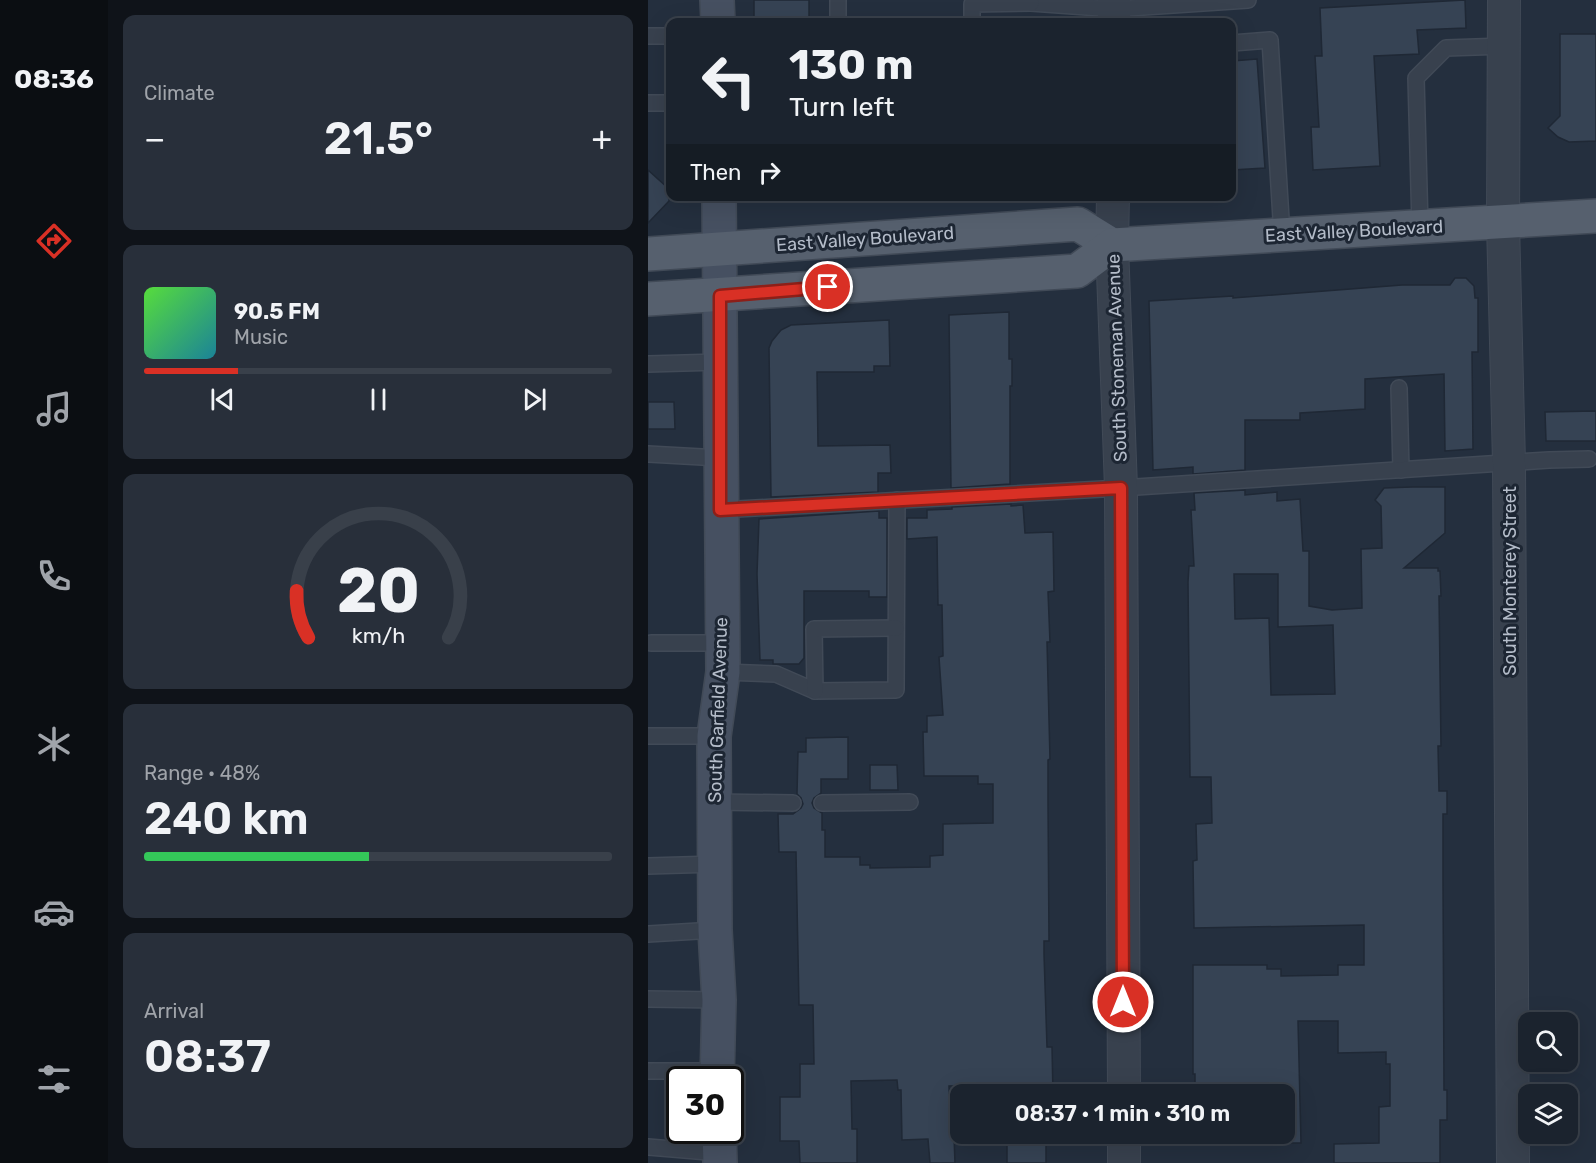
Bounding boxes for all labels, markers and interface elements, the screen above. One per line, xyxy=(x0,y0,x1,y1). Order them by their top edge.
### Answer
text: 130 m xyxy=(789,40,914,90)
icon: left xyxy=(690,42,768,120)
text: 08:36 xyxy=(14,63,94,95)
text: Climate xyxy=(144,81,215,105)
text: Turn left xyxy=(789,91,894,123)
text: 21.5° xyxy=(324,112,433,165)
text: − xyxy=(144,119,165,158)
text: + xyxy=(591,119,612,158)
icon: right xyxy=(753,156,786,189)
text: Then xyxy=(690,159,741,186)
street label: East Valley Boulevard xyxy=(1264,215,1444,247)
icon: directions xyxy=(33,220,75,262)
street label: East Valley Boulevard xyxy=(775,222,955,256)
street label: South Stoneman Avenue xyxy=(1102,254,1132,462)
pin xyxy=(802,261,853,312)
icon: arrive xyxy=(811,270,844,303)
text: 90.5 FM xyxy=(234,298,320,325)
text: Music xyxy=(234,325,288,349)
icon: previous xyxy=(206,383,239,416)
icon: pause xyxy=(362,383,395,416)
icon: next xyxy=(518,383,551,416)
icon: music xyxy=(33,388,75,430)
street label: South Monterey Street xyxy=(1499,486,1521,676)
icon: phone xyxy=(33,555,75,597)
text: 20 xyxy=(337,555,419,629)
street label: South Garfield Avenue xyxy=(704,617,732,803)
text: km/h xyxy=(351,624,405,649)
icon: climate xyxy=(33,723,75,765)
text: Range · 48% xyxy=(144,761,260,785)
text: 240 km xyxy=(144,792,309,845)
icon: car xyxy=(33,891,75,933)
position arrow xyxy=(1091,970,1155,1034)
text: Arrival xyxy=(144,999,204,1023)
map controls xyxy=(1518,1012,1578,1144)
button: search xyxy=(1518,1012,1578,1072)
text: 08:37 xyxy=(144,1030,271,1083)
icon: filters xyxy=(33,1058,75,1100)
speed limit sign: 30 xyxy=(666,1066,744,1144)
button: layers xyxy=(1518,1084,1578,1144)
text: 08:37 · 1 min · 310 m xyxy=(1015,1100,1230,1127)

